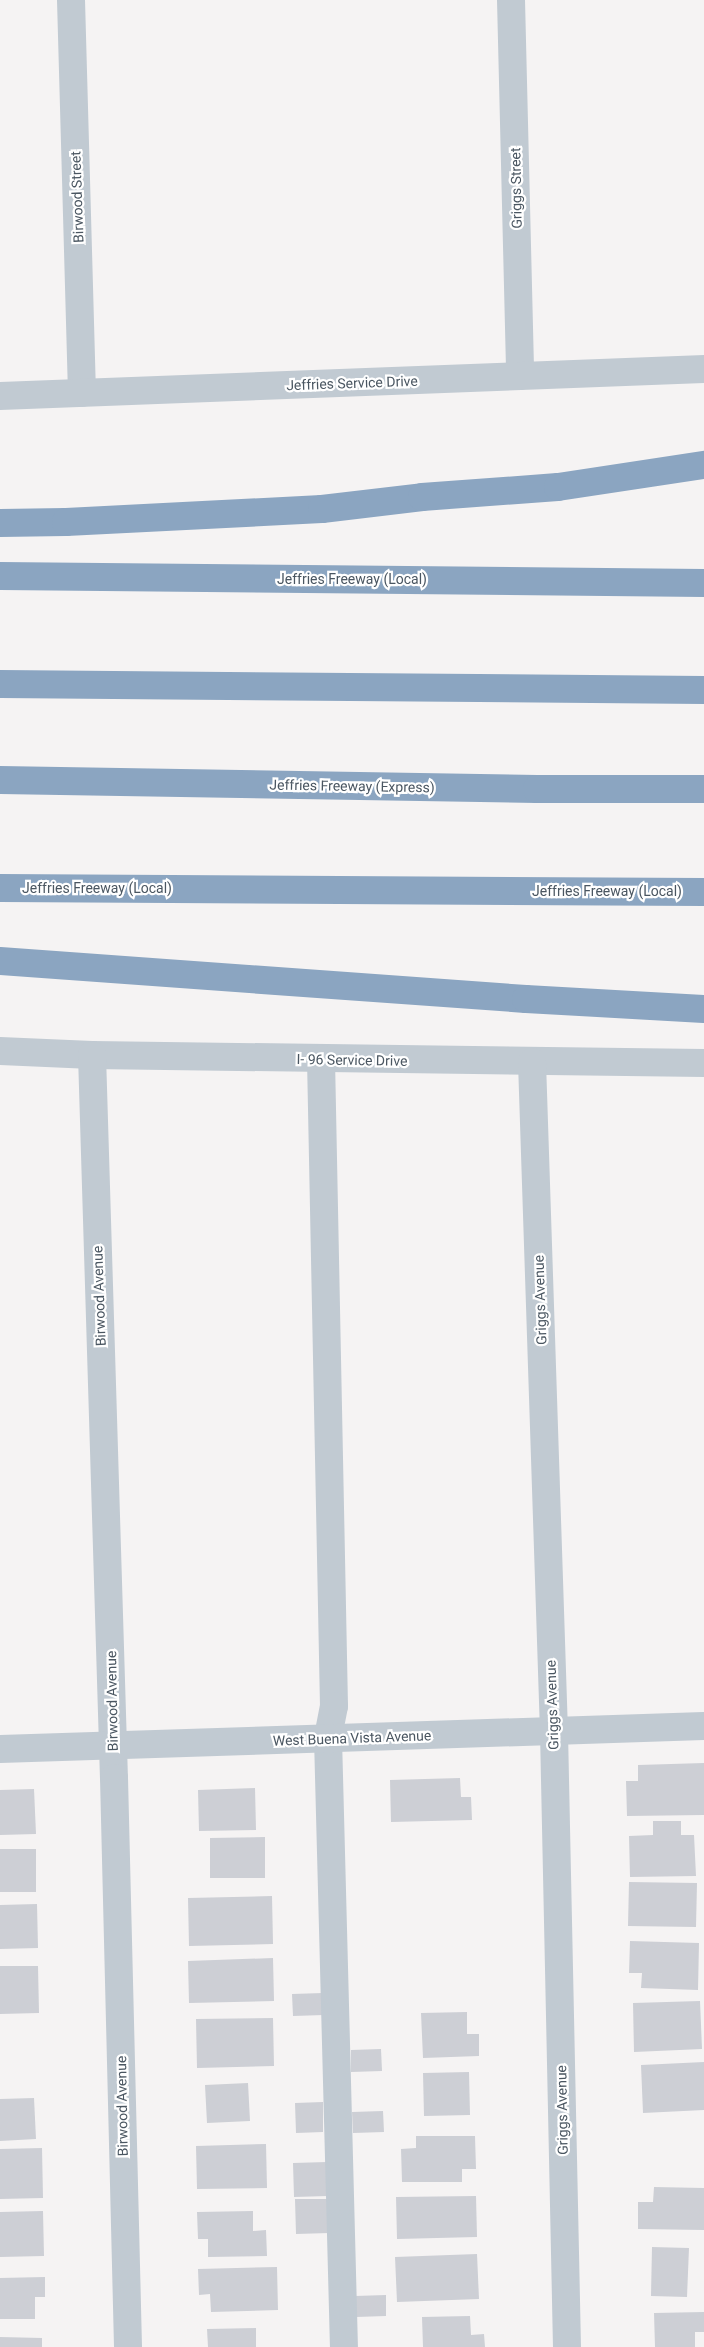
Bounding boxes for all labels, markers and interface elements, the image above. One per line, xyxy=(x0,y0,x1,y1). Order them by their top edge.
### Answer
street label: Griggs Street xyxy=(507,147,525,229)
street label: Birwood Street xyxy=(67,151,87,243)
street label: Jeffries Service Drive xyxy=(286,372,418,394)
street label: Jeffries Freeway (Local) xyxy=(277,571,427,587)
street label: Jeffries Freeway (Express) xyxy=(269,776,435,796)
street label: Jeffries Freeway (Local) xyxy=(22,880,172,896)
street label: Jeffries Freeway (Local) xyxy=(532,883,682,899)
street label: I- 96 Service Drive xyxy=(296,1051,408,1069)
street label: Birwood Avenue xyxy=(89,1245,109,1347)
street label: Griggs Avenue xyxy=(530,1255,550,1345)
street label: Birwood Avenue xyxy=(103,1651,121,1751)
street label: Griggs Avenue xyxy=(542,1660,562,1750)
street label: West Buena Vista Avenue xyxy=(272,1727,432,1749)
street label: Birwood Avenue xyxy=(113,2056,131,2156)
street label: Griggs Avenue xyxy=(553,2065,571,2155)

